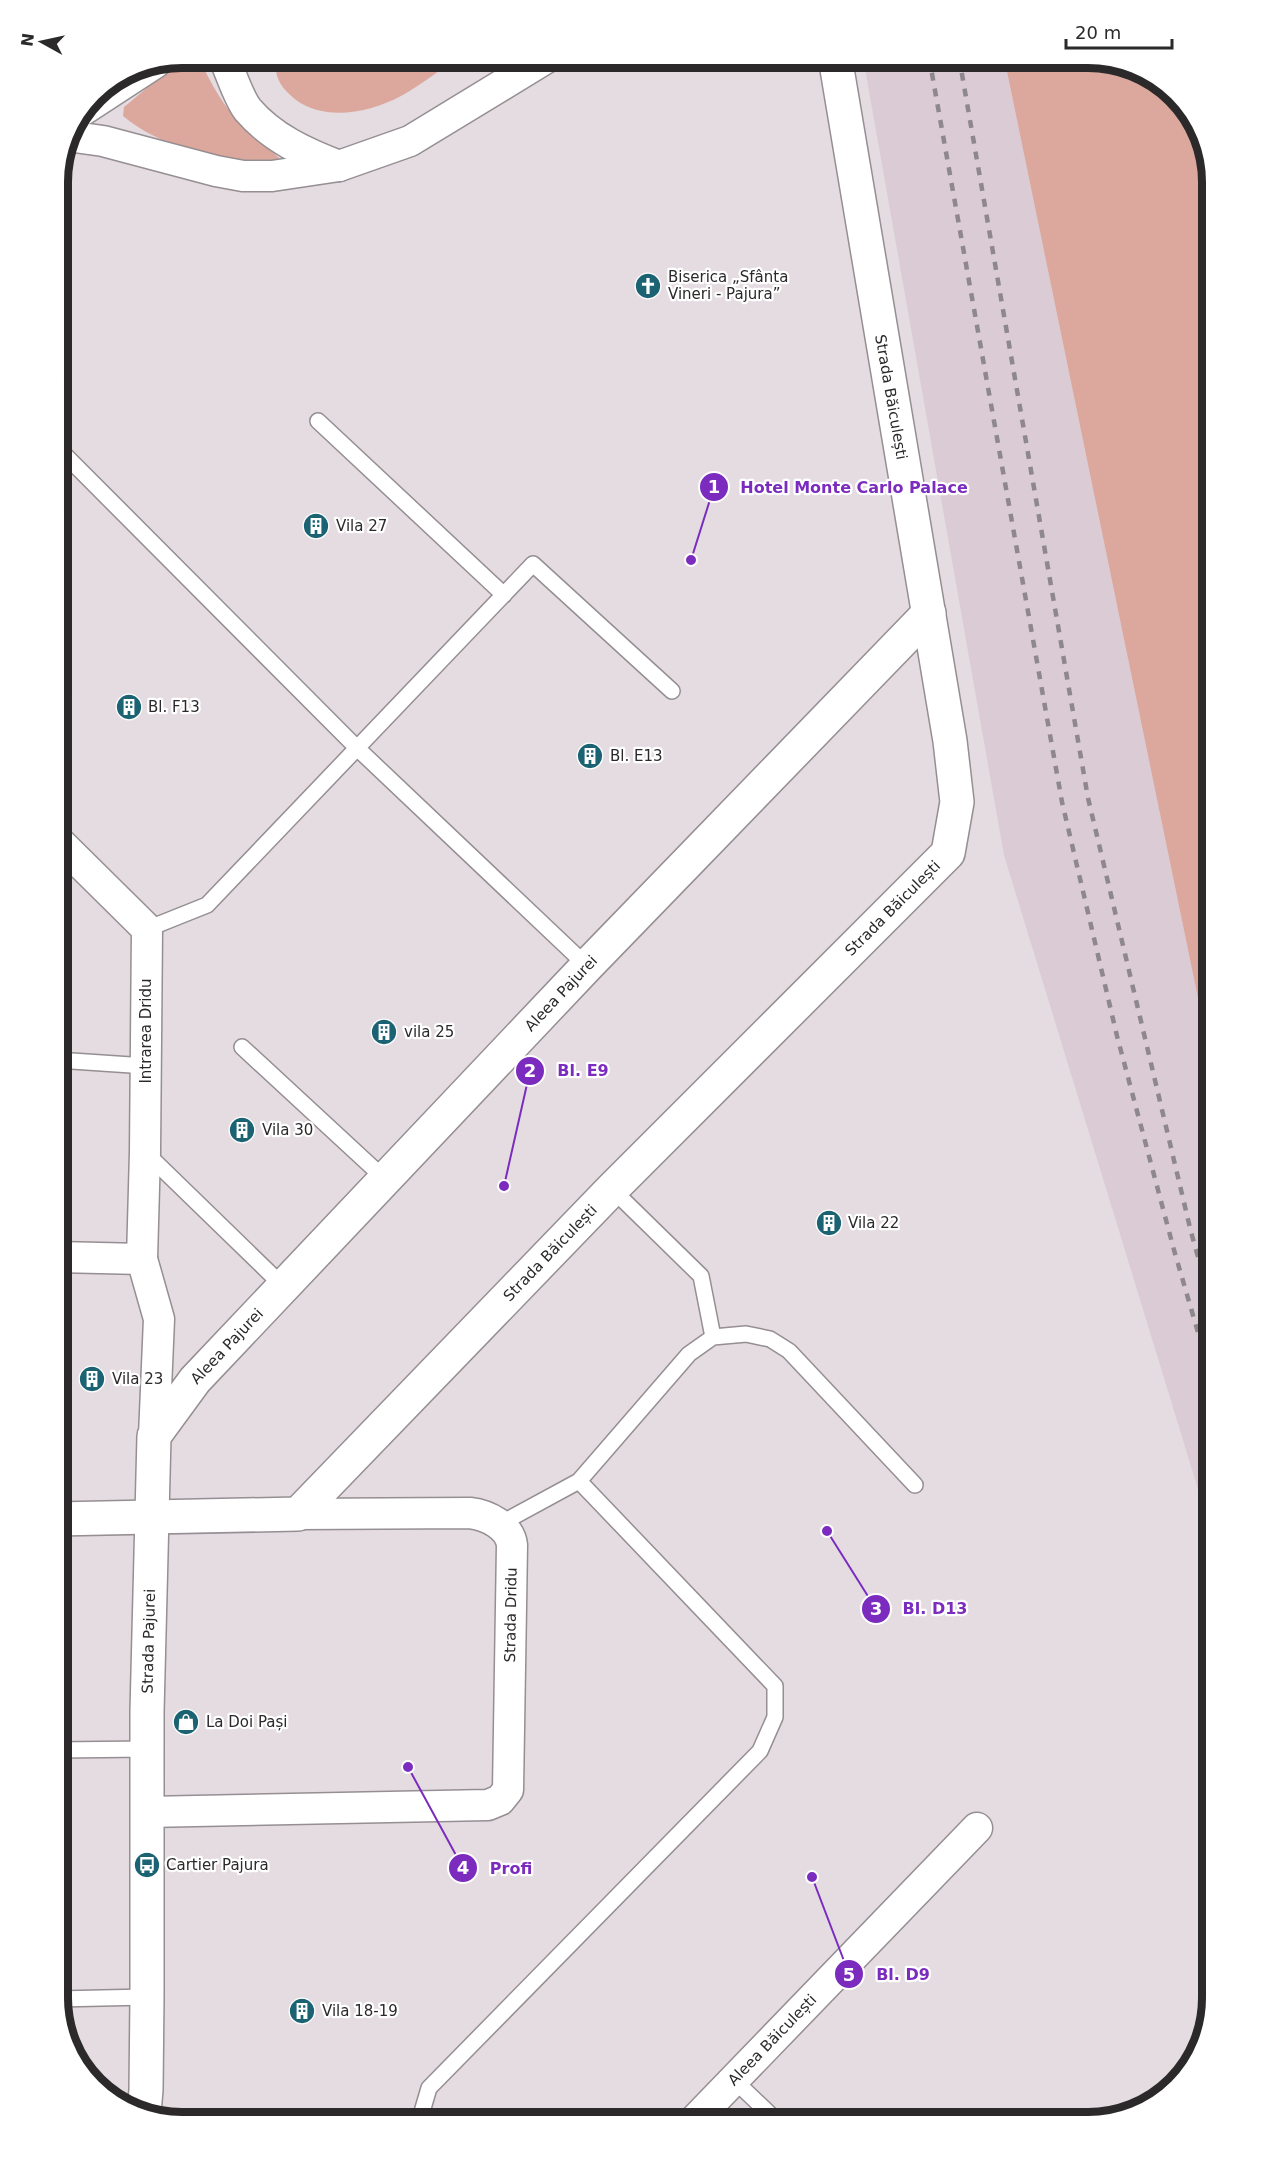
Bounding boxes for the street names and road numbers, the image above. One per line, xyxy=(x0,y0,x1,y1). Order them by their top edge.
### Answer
street label: Strada Băiculești xyxy=(871,333,911,461)
street label: Strada Băiculești xyxy=(841,857,944,960)
street label: Aleea Pajurei xyxy=(521,952,601,1035)
street label: Intrarea Dridu xyxy=(137,978,155,1084)
street label: Strada Băiculești xyxy=(500,1201,601,1305)
street label: Aleea Pajurei xyxy=(187,1305,267,1388)
street label: Strada Dridu xyxy=(501,1567,521,1663)
street label: Strada Pajurei xyxy=(138,1588,159,1694)
street label: Aleea Băiculești xyxy=(724,1991,820,2089)

